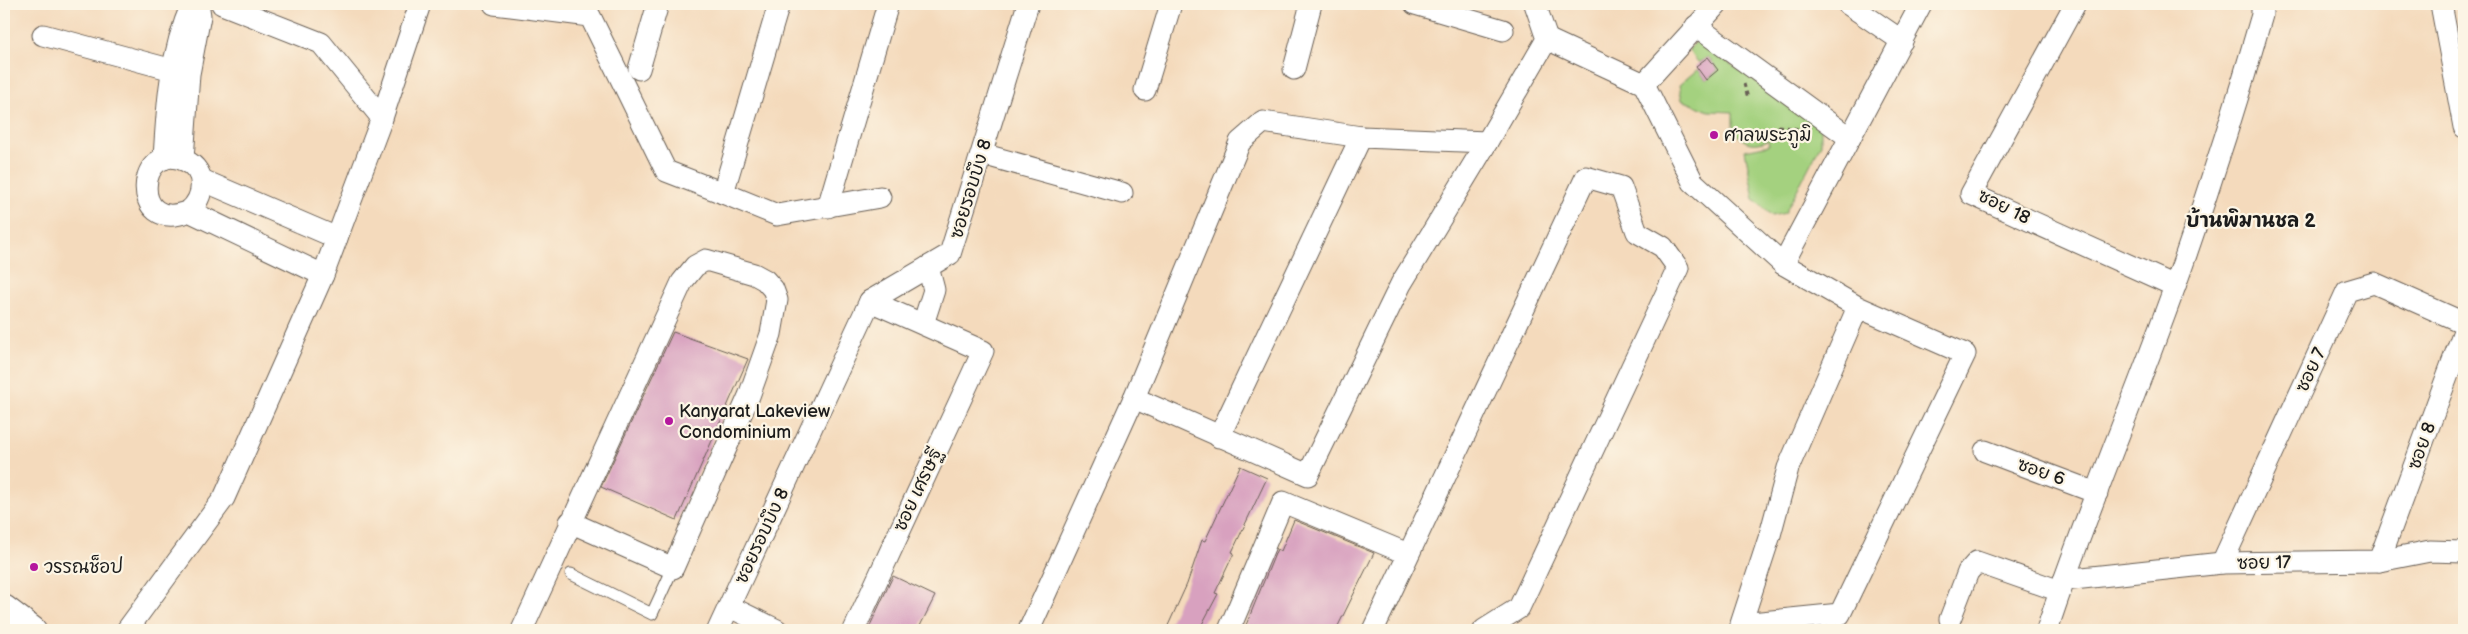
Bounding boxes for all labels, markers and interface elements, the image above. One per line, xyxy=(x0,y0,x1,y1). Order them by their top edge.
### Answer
place label: ศาลพระภูมิ xyxy=(1724,124,1812,149)
marker: ศาลพระภูมิ xyxy=(1708,129,1720,141)
street label: ซอยรอบบึง 8 xyxy=(944,136,996,242)
street label: ซอย 18 xyxy=(1974,185,2034,229)
district label: บ้านพิมานชล 2 xyxy=(2186,207,2316,233)
street label: ซอย 7 xyxy=(2292,344,2330,396)
place label: Kanyarat Lakeview Condominium xyxy=(679,401,830,443)
marker: Kanyarat Lakeview Condominium xyxy=(663,415,675,427)
street label: ซอย 8 xyxy=(2404,419,2440,473)
street label: ซอย เศรษฐี xyxy=(888,444,947,535)
street label: ซอย 6 xyxy=(2014,454,2068,490)
street label: ซอยรอบบึง 8 xyxy=(729,484,793,587)
street label: ซอย 17 xyxy=(2237,552,2291,574)
place label: วรรณช็อป xyxy=(44,554,123,578)
marker: วรรณช็อป xyxy=(28,561,40,573)

